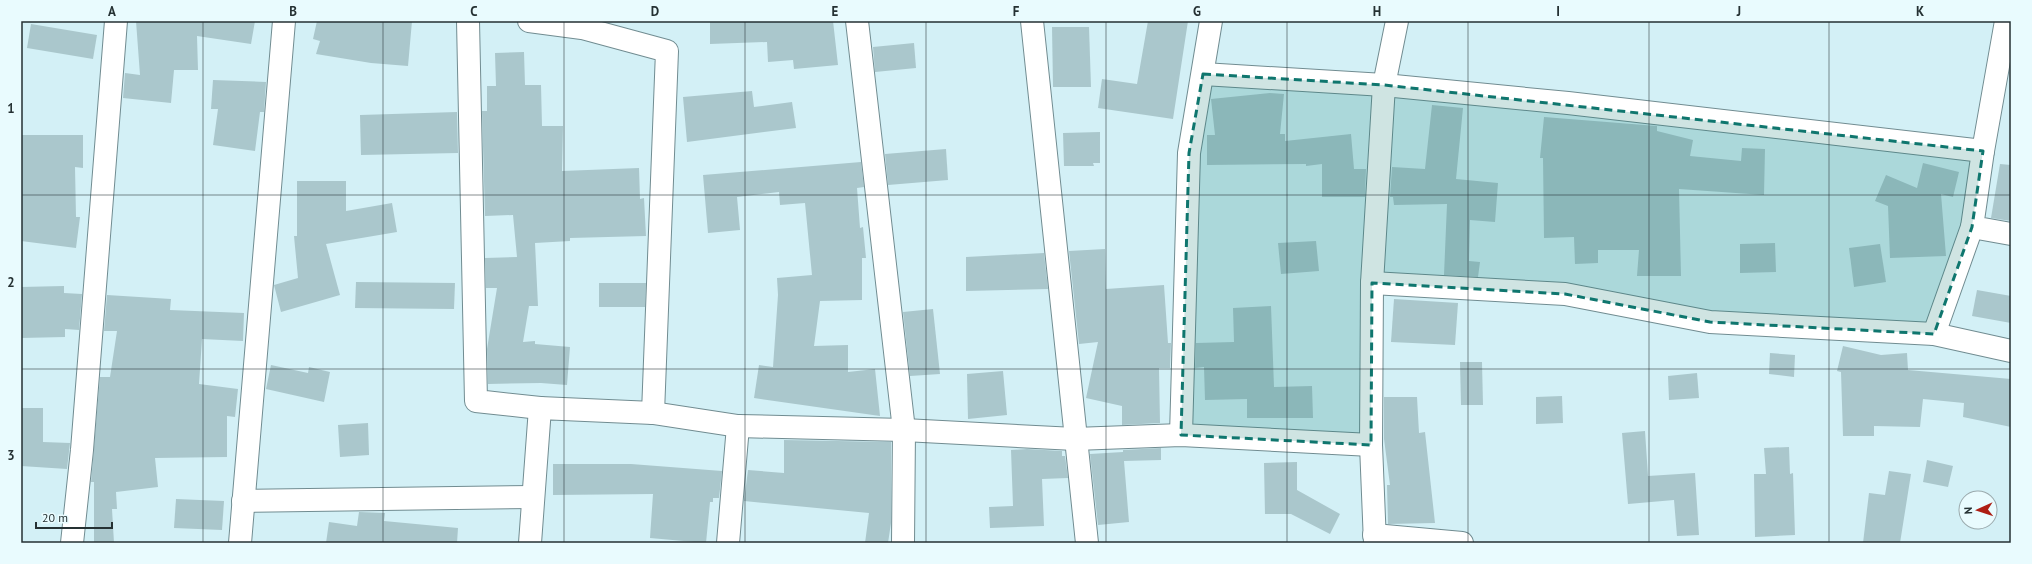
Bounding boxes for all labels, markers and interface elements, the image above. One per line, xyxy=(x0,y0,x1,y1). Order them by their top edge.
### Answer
text: A xyxy=(108,3,116,20)
text: B xyxy=(289,3,297,20)
text: C xyxy=(470,3,478,20)
text: D xyxy=(651,3,659,20)
text: E xyxy=(832,3,839,20)
text: F xyxy=(1013,3,1020,20)
text: G xyxy=(1193,3,1201,20)
text: H xyxy=(1373,3,1381,20)
text: I xyxy=(1556,3,1560,20)
text: J xyxy=(1736,3,1741,20)
text: K xyxy=(1916,3,1924,20)
text: 1 xyxy=(7,100,15,117)
text: 2 xyxy=(7,274,15,291)
text: 3 xyxy=(7,447,15,464)
north arrow xyxy=(1958,490,1998,530)
scale bar xyxy=(36,504,112,530)
text: N xyxy=(1961,507,1975,515)
text: 20 m xyxy=(42,510,68,525)

